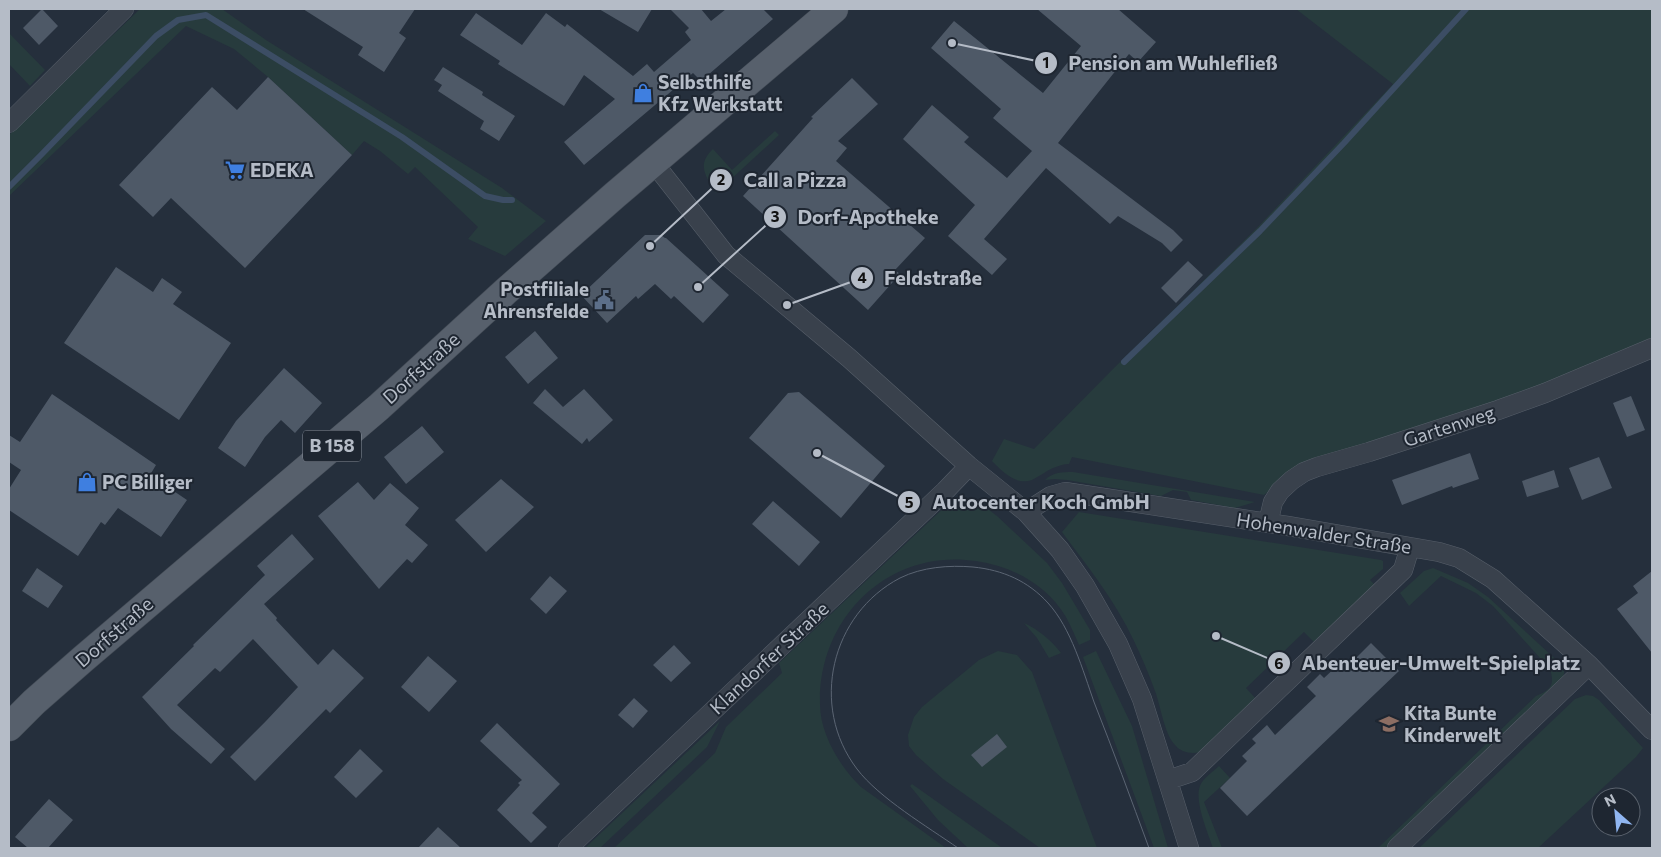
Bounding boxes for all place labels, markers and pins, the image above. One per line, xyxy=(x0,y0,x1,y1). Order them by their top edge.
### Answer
callout: Pension am Wuhlefließ xyxy=(1033,45,1288,80)
place label: Selbsthilfe Kfz Werkstatt xyxy=(658,70,783,115)
shop icon: Selbsthilfe Kfz Werkstatt xyxy=(632,82,654,104)
place label: EDEKA xyxy=(250,158,314,181)
supermarket icon: EDEKA xyxy=(224,159,246,181)
callout: Call a Pizza xyxy=(708,162,856,197)
callout: Dorf-Apotheke xyxy=(763,200,949,235)
callout: Feldstraße xyxy=(849,261,992,296)
place label: Postfiliale Ahrensfelde xyxy=(483,277,589,322)
public building icon: Postfiliale Ahrensfelde xyxy=(593,289,615,311)
place label: PC Billiger xyxy=(102,470,193,493)
shop icon: PC Billiger xyxy=(76,471,98,493)
callout: Autocenter Koch GmbH xyxy=(897,485,1159,520)
callout: Abenteuer-Umwelt-Spielplatz xyxy=(1267,646,1591,681)
place label: Kita Bunte Kinderwelt xyxy=(1404,701,1501,746)
school or university icon: Kita Bunte Kinderwelt xyxy=(1378,713,1400,735)

